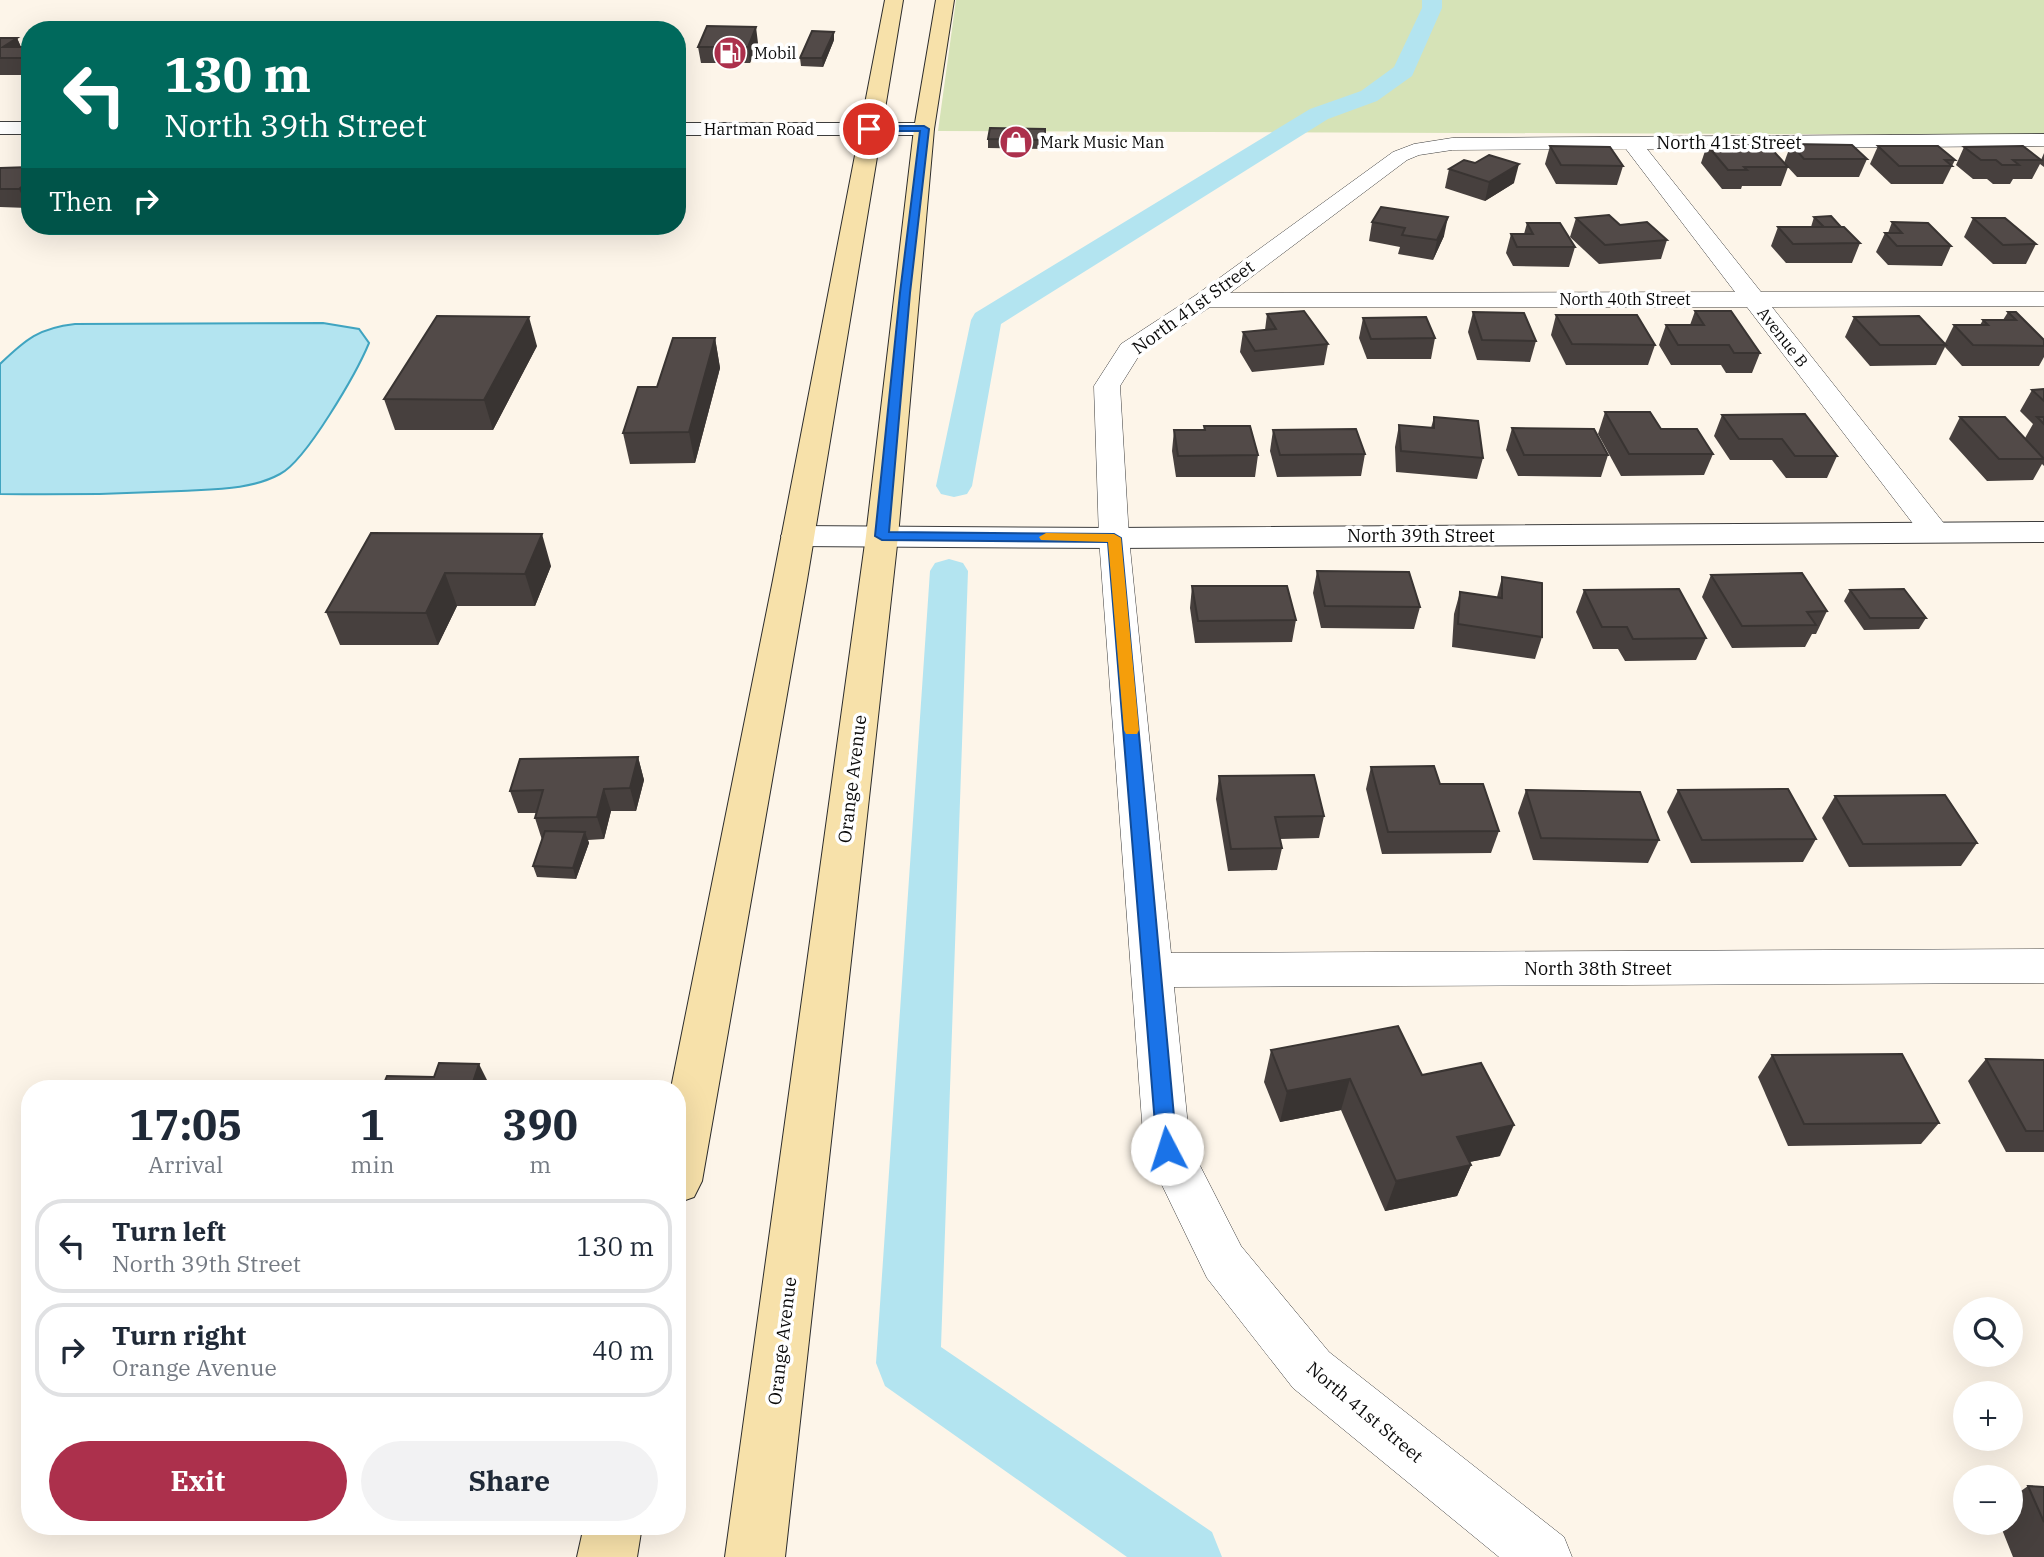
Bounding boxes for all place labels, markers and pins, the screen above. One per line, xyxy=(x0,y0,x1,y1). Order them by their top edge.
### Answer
fuel station icon: Mobil xyxy=(711,34,749,72)
place label: Mobil xyxy=(754,43,797,63)
pin xyxy=(839,99,899,159)
shop icon: Mark Music Man xyxy=(997,123,1035,161)
place label: Mark Music Man xyxy=(1040,132,1164,152)

